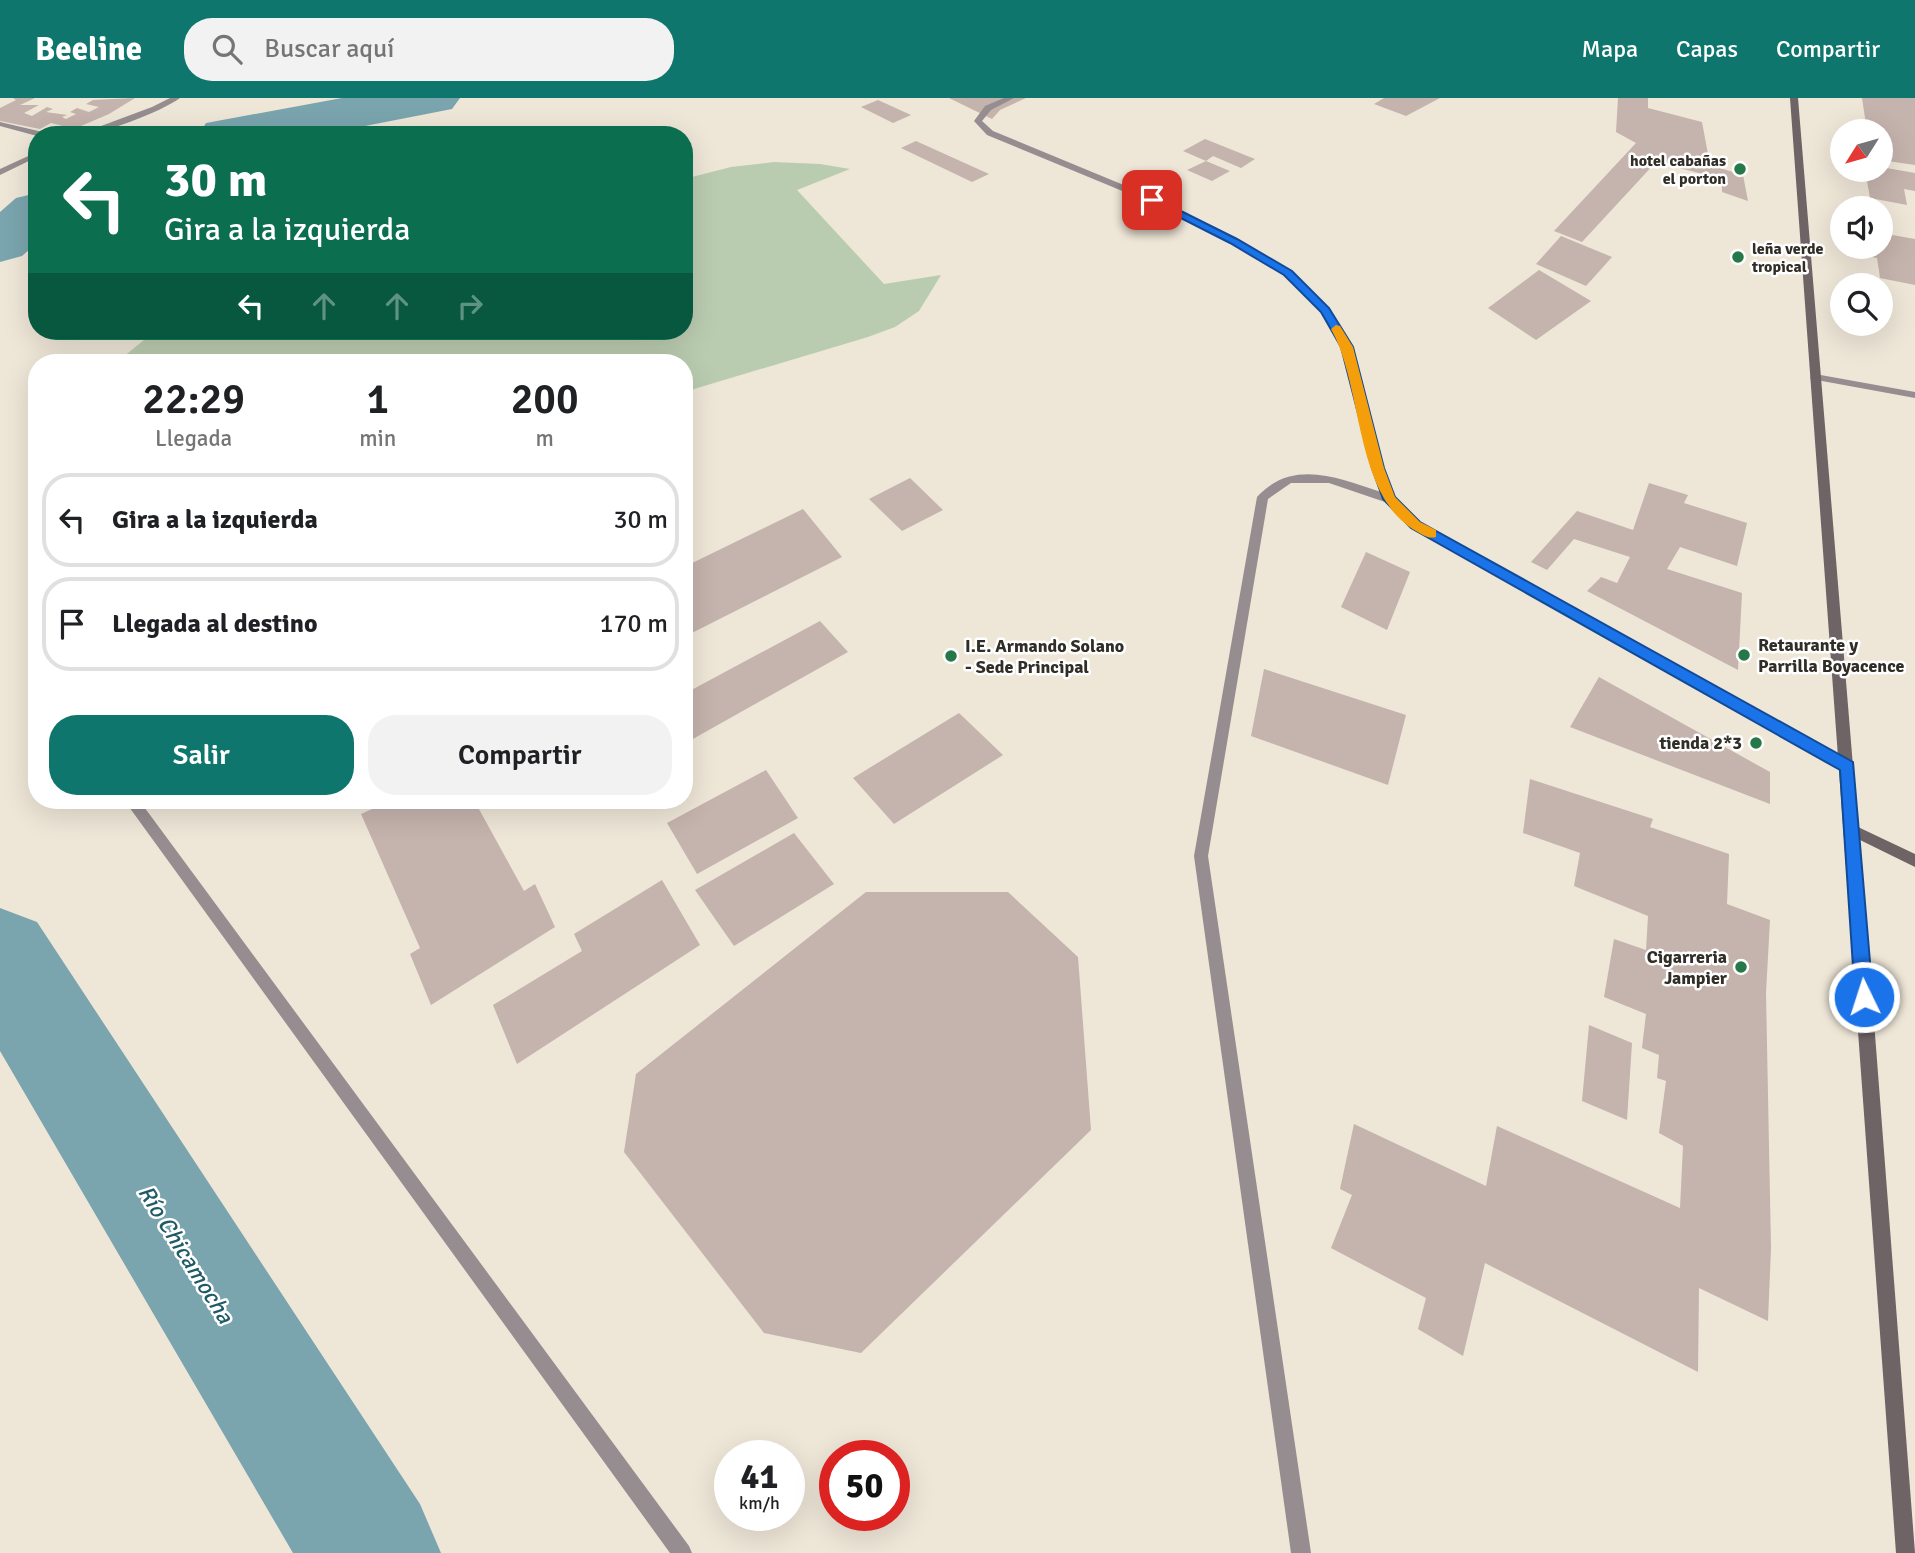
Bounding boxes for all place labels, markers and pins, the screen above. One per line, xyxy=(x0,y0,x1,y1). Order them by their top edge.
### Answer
place label: hotel cabañas el porton xyxy=(1630,151,1726,189)
marker: hotel cabañas el porton xyxy=(1732,161,1748,177)
pin xyxy=(1122,170,1182,230)
place label: leña verde tropical xyxy=(1751,239,1824,277)
marker: leña verde tropical xyxy=(1730,249,1746,265)
place label: Retaurante y Parrilla Boyacence xyxy=(1758,634,1905,677)
place label: I.E. Armando Solano - Sede Principal xyxy=(965,635,1124,678)
marker: Retaurante y Parrilla Boyacence xyxy=(1736,647,1752,663)
marker: I.E. Armando Solano - Sede Principal xyxy=(943,648,959,664)
place label: tienda 2*3 xyxy=(1658,732,1742,754)
marker: tienda 2*3 xyxy=(1748,735,1764,751)
place label: Cigarreria Jampier xyxy=(1647,946,1728,989)
marker: Cigarreria Jampier xyxy=(1733,959,1749,975)

